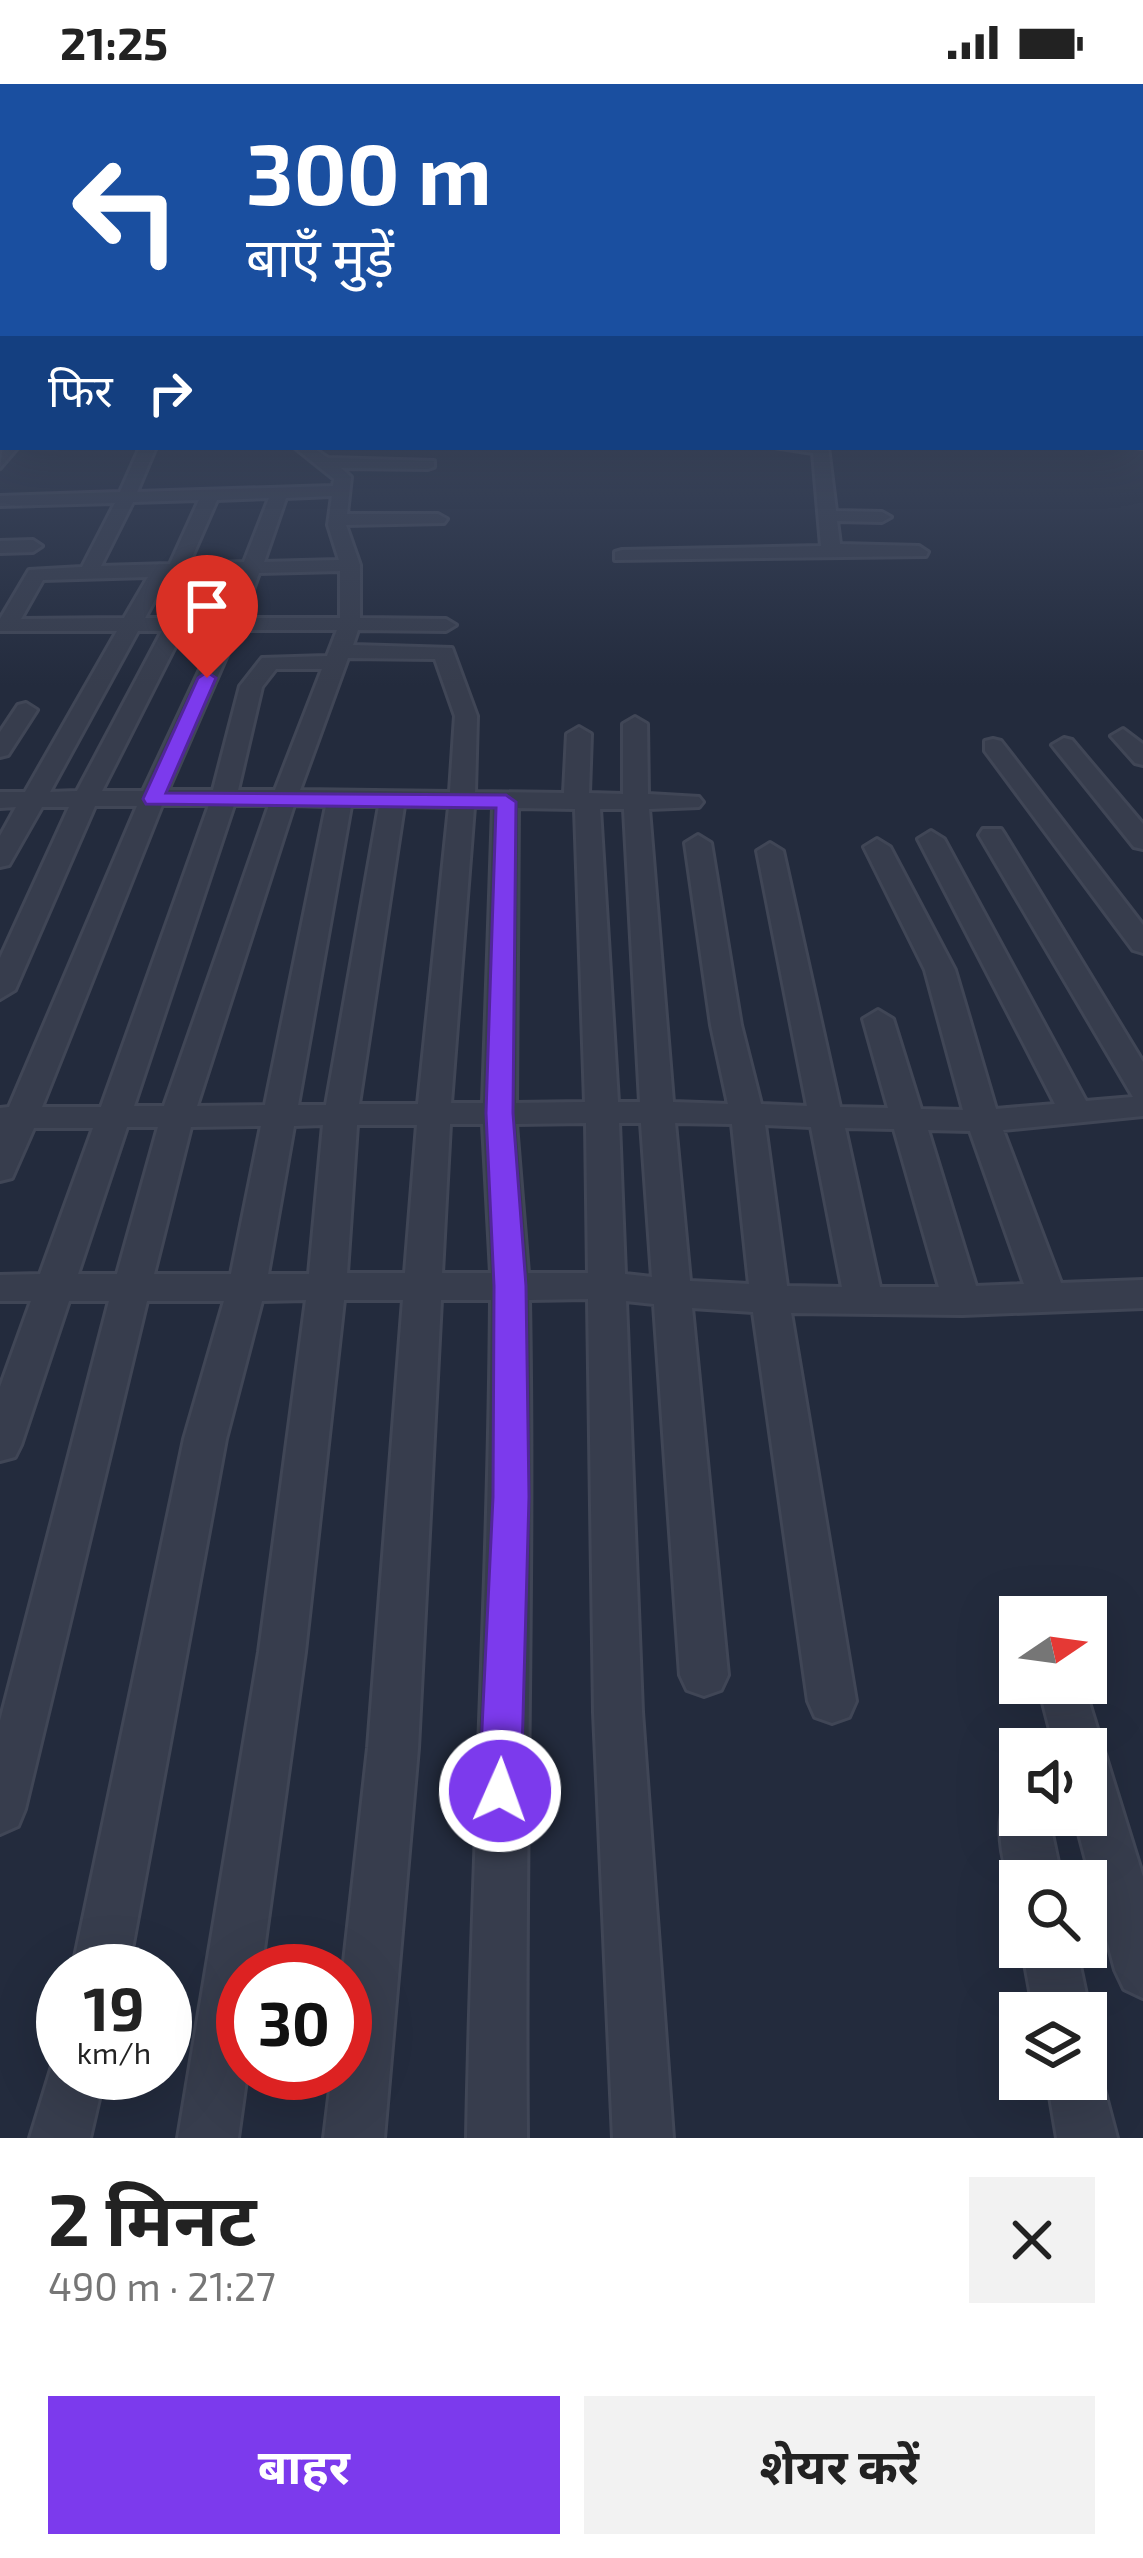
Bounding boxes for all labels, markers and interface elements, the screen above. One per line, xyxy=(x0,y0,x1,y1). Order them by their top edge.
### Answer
text: 21:25 xyxy=(60,15,168,69)
text: 300 m xyxy=(246,121,492,222)
icon: left xyxy=(48,132,204,288)
text: बाएँ मुड़ें xyxy=(246,223,394,288)
icon: right xyxy=(137,360,203,426)
text: फिर xyxy=(48,362,113,416)
pin xyxy=(156,555,258,678)
icon: arrive xyxy=(174,573,240,639)
north arrow xyxy=(999,1596,1107,1704)
map controls xyxy=(999,1596,1107,2100)
position arrow xyxy=(437,1728,563,1854)
button: sound xyxy=(999,1728,1107,1836)
button: search xyxy=(999,1860,1107,1968)
speed limit sign: 30 xyxy=(216,1944,372,2100)
text: 19 xyxy=(83,1971,145,2043)
button: layers xyxy=(999,1992,1107,2100)
text: km/h xyxy=(77,2034,151,2070)
text: 2 मिनट xyxy=(48,2174,257,2260)
button: close xyxy=(969,2177,1095,2303)
text: 490 m · 21:27 xyxy=(48,2262,276,2309)
button: बाहर xyxy=(48,2396,560,2534)
button: शेयर करें xyxy=(584,2396,1095,2534)

